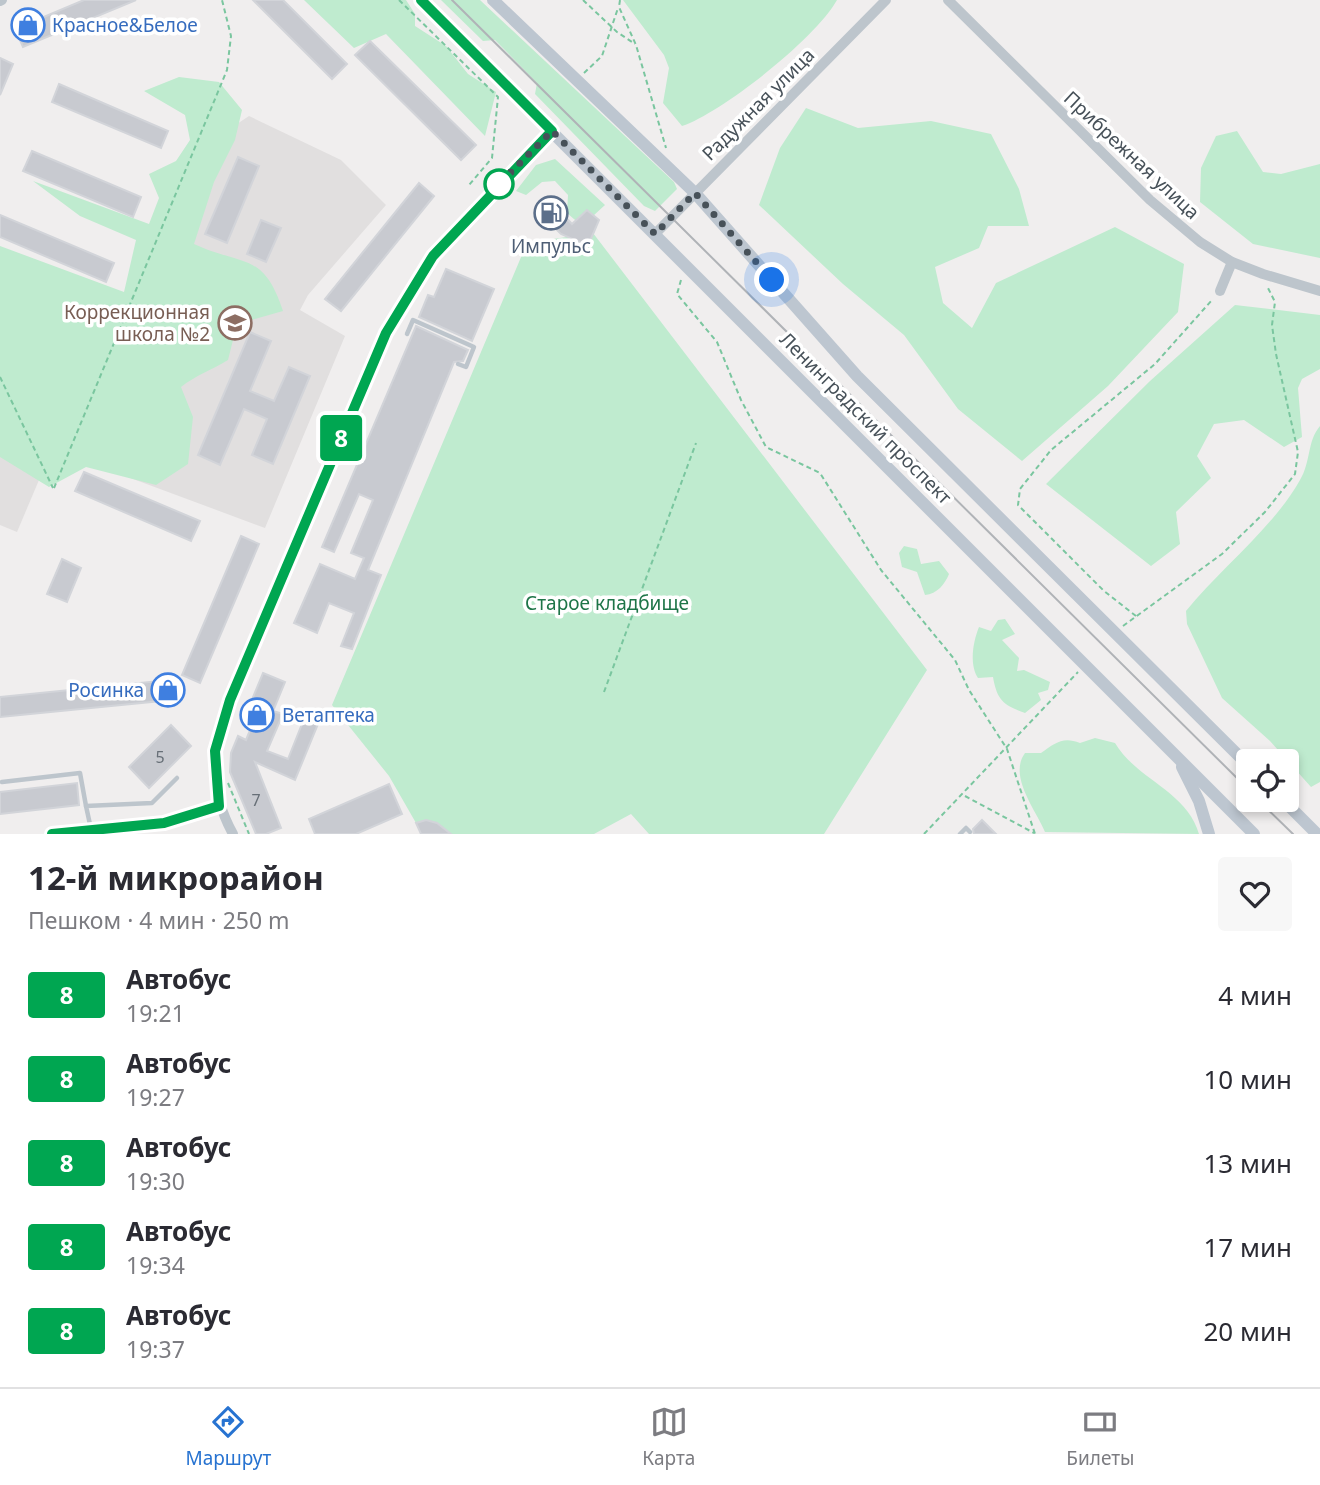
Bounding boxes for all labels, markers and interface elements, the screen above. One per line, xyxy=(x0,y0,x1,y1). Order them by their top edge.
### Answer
shop icon: Красное&Белое xyxy=(9,6,47,44)
place label: Красное&Белое xyxy=(52,12,198,38)
street label: Радужная улица xyxy=(696,42,820,166)
street label: Прибрежная улица xyxy=(1059,85,1205,225)
unlabelled marker xyxy=(484,169,514,199)
fuel station icon: Импульс xyxy=(532,194,570,232)
place label: Импульс xyxy=(511,233,591,259)
your location xyxy=(754,262,789,297)
place label: Коррекционная школа №2 xyxy=(64,299,210,347)
school or university icon: Коррекционная школа №2 xyxy=(216,304,254,342)
street label: Ленинградский проспект xyxy=(774,326,958,510)
line badge: 8 xyxy=(318,415,364,461)
text: 8 xyxy=(334,421,348,454)
park label: Старое кладбище xyxy=(525,590,689,616)
shop icon: Росинка xyxy=(149,671,187,709)
place label: Росинка xyxy=(68,677,144,703)
shop icon: Ветаптека xyxy=(238,696,276,734)
place label: Ветаптека xyxy=(282,702,375,728)
house number: 5 xyxy=(155,746,165,768)
map controls xyxy=(1236,749,1299,812)
button: locate xyxy=(1236,749,1299,812)
house number: 7 xyxy=(251,789,261,811)
text: 12-й микрорайон xyxy=(28,855,324,900)
button: heart xyxy=(1218,857,1292,931)
text: Пешком · 4 мин · 250 m xyxy=(28,904,290,936)
text: Автобус xyxy=(126,961,231,997)
text: 4 мин xyxy=(1218,977,1292,1013)
text: 8 xyxy=(60,978,73,1011)
text: 19:21 xyxy=(126,997,185,1029)
text: Автобус xyxy=(126,1045,231,1081)
text: 10 мин xyxy=(1203,1061,1292,1097)
text: 8 xyxy=(60,1062,73,1095)
text: 19:27 xyxy=(126,1081,185,1113)
text: Автобус xyxy=(126,1129,231,1165)
text: 13 мин xyxy=(1203,1145,1292,1181)
text: 8 xyxy=(60,1146,73,1179)
text: 19:30 xyxy=(126,1165,185,1197)
text: Автобус xyxy=(126,1213,231,1249)
text: 17 мин xyxy=(1203,1229,1292,1265)
text: 8 xyxy=(60,1230,73,1263)
text: 19:34 xyxy=(126,1249,185,1281)
text: Автобус xyxy=(126,1297,231,1333)
text: 20 мин xyxy=(1203,1313,1292,1349)
text: 8 xyxy=(60,1314,73,1347)
text: 19:37 xyxy=(126,1333,185,1365)
tab: Маршрут xyxy=(186,1403,271,1471)
tab: Карта xyxy=(642,1403,695,1471)
tab: Билеты xyxy=(1066,1403,1135,1471)

